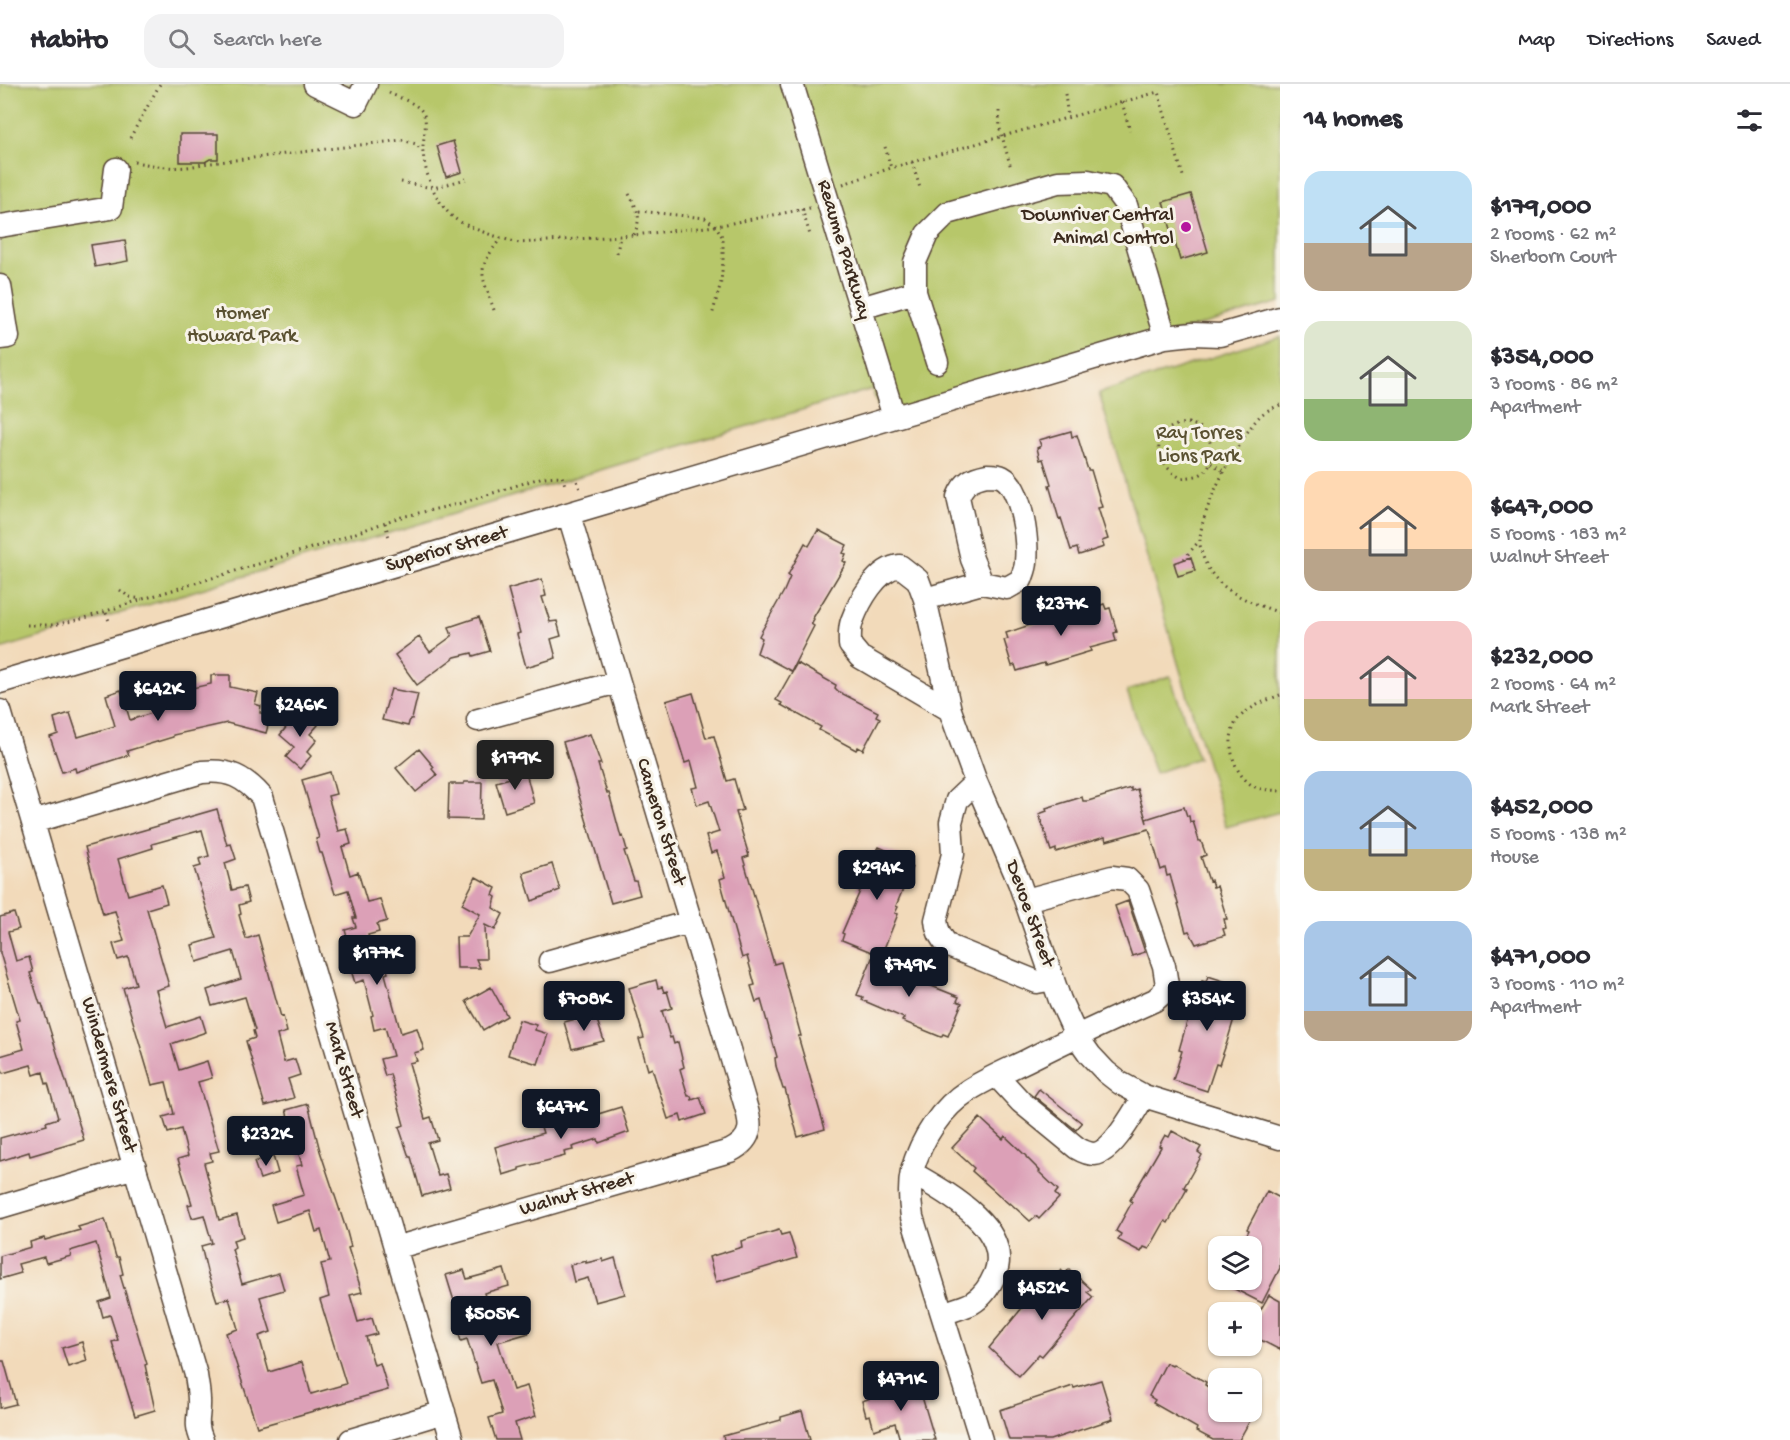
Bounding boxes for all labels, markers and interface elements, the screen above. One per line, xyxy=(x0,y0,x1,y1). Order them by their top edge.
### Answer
search box xyxy=(144,14,564,68)
text: Habito xyxy=(30,25,108,58)
icon: search xyxy=(165,25,198,58)
text: Search here xyxy=(213,28,322,54)
text: Map xyxy=(1518,29,1555,54)
text: Directions xyxy=(1588,29,1673,54)
text: Saved xyxy=(1706,29,1760,54)
icon: filters xyxy=(1733,104,1766,137)
text: 14 homes xyxy=(1304,105,1402,136)
street label: Reaume Parkway xyxy=(811,177,875,323)
text: $179,000 xyxy=(1490,193,1591,224)
icon: home xyxy=(1352,195,1424,267)
place label: Downriver Central Animal Control xyxy=(1020,205,1174,251)
marker: Downriver Central Animal Control xyxy=(1179,220,1193,234)
text: 2 rooms · 62 m² xyxy=(1490,224,1617,247)
text: Sherborn Court xyxy=(1490,247,1616,270)
park label: Homer Howard Park xyxy=(187,303,299,349)
text: $354,000 xyxy=(1490,343,1594,374)
icon: home xyxy=(1352,345,1424,417)
text: 3 rooms · 86 m² xyxy=(1490,374,1618,397)
text: Apartment xyxy=(1490,397,1580,420)
park label: Ray Torres Lions Park xyxy=(1156,423,1243,469)
text: $647,000 xyxy=(1490,493,1593,524)
icon: home xyxy=(1352,495,1424,567)
street label: Superior Street xyxy=(383,521,512,578)
text: 5 rooms · 183 m² xyxy=(1490,524,1627,547)
text: Walnut Street xyxy=(1490,547,1608,570)
pin: $237K xyxy=(1019,586,1103,637)
text: $237K xyxy=(1036,594,1086,617)
text: $232,000 xyxy=(1490,643,1593,674)
icon: home xyxy=(1352,645,1424,717)
pin: $642K xyxy=(116,671,200,722)
text: 2 rooms · 64 m² xyxy=(1490,674,1616,697)
text: $642K xyxy=(133,679,183,702)
pin: $246K xyxy=(258,687,342,738)
text: $246K xyxy=(275,695,325,718)
text: Mark Street xyxy=(1490,697,1589,720)
pin: $179K xyxy=(473,740,557,791)
text: $179K xyxy=(491,748,539,771)
street label: Cameron Street xyxy=(630,756,691,890)
text: $452,000 xyxy=(1490,793,1593,824)
icon: home xyxy=(1352,795,1424,867)
text: 5 rooms · 138 m² xyxy=(1490,824,1627,847)
text: House xyxy=(1490,847,1539,870)
pin: $294K xyxy=(835,850,919,901)
street label: Devoe Street xyxy=(999,856,1059,972)
text: $294K xyxy=(852,858,902,881)
pin: $177K xyxy=(335,935,419,986)
text: $177K xyxy=(353,943,401,966)
text: $471,000 xyxy=(1490,943,1590,974)
icon: home xyxy=(1352,945,1424,1017)
pin: $749K xyxy=(867,947,951,998)
text: $749K xyxy=(884,955,934,978)
text: 3 rooms · 110 m² xyxy=(1490,974,1625,997)
pin: $708K xyxy=(542,981,626,1032)
pin: $354K xyxy=(1165,981,1249,1032)
text: $708K xyxy=(558,989,610,1012)
text: $354K xyxy=(1182,989,1232,1012)
street label: Windermere Street xyxy=(75,995,142,1157)
text: Apartment xyxy=(1490,997,1580,1020)
street label: Mark Street xyxy=(318,1019,368,1123)
pin: $647K xyxy=(519,1089,603,1140)
text: $647K xyxy=(536,1097,586,1120)
pin: $232K xyxy=(224,1116,308,1167)
text: $232K xyxy=(241,1124,291,1147)
street label: Walnut Street xyxy=(517,1167,638,1222)
map controls xyxy=(1208,1236,1262,1422)
button: layers xyxy=(1208,1236,1262,1290)
pin: $452K xyxy=(1000,1270,1084,1321)
text: $452K xyxy=(1017,1278,1067,1301)
pin: $505K xyxy=(449,1296,533,1347)
button: + xyxy=(1208,1302,1262,1356)
text: $505K xyxy=(465,1304,517,1327)
pin: $471K xyxy=(859,1361,943,1412)
button: − xyxy=(1208,1368,1262,1422)
text: $471K xyxy=(877,1369,925,1392)

